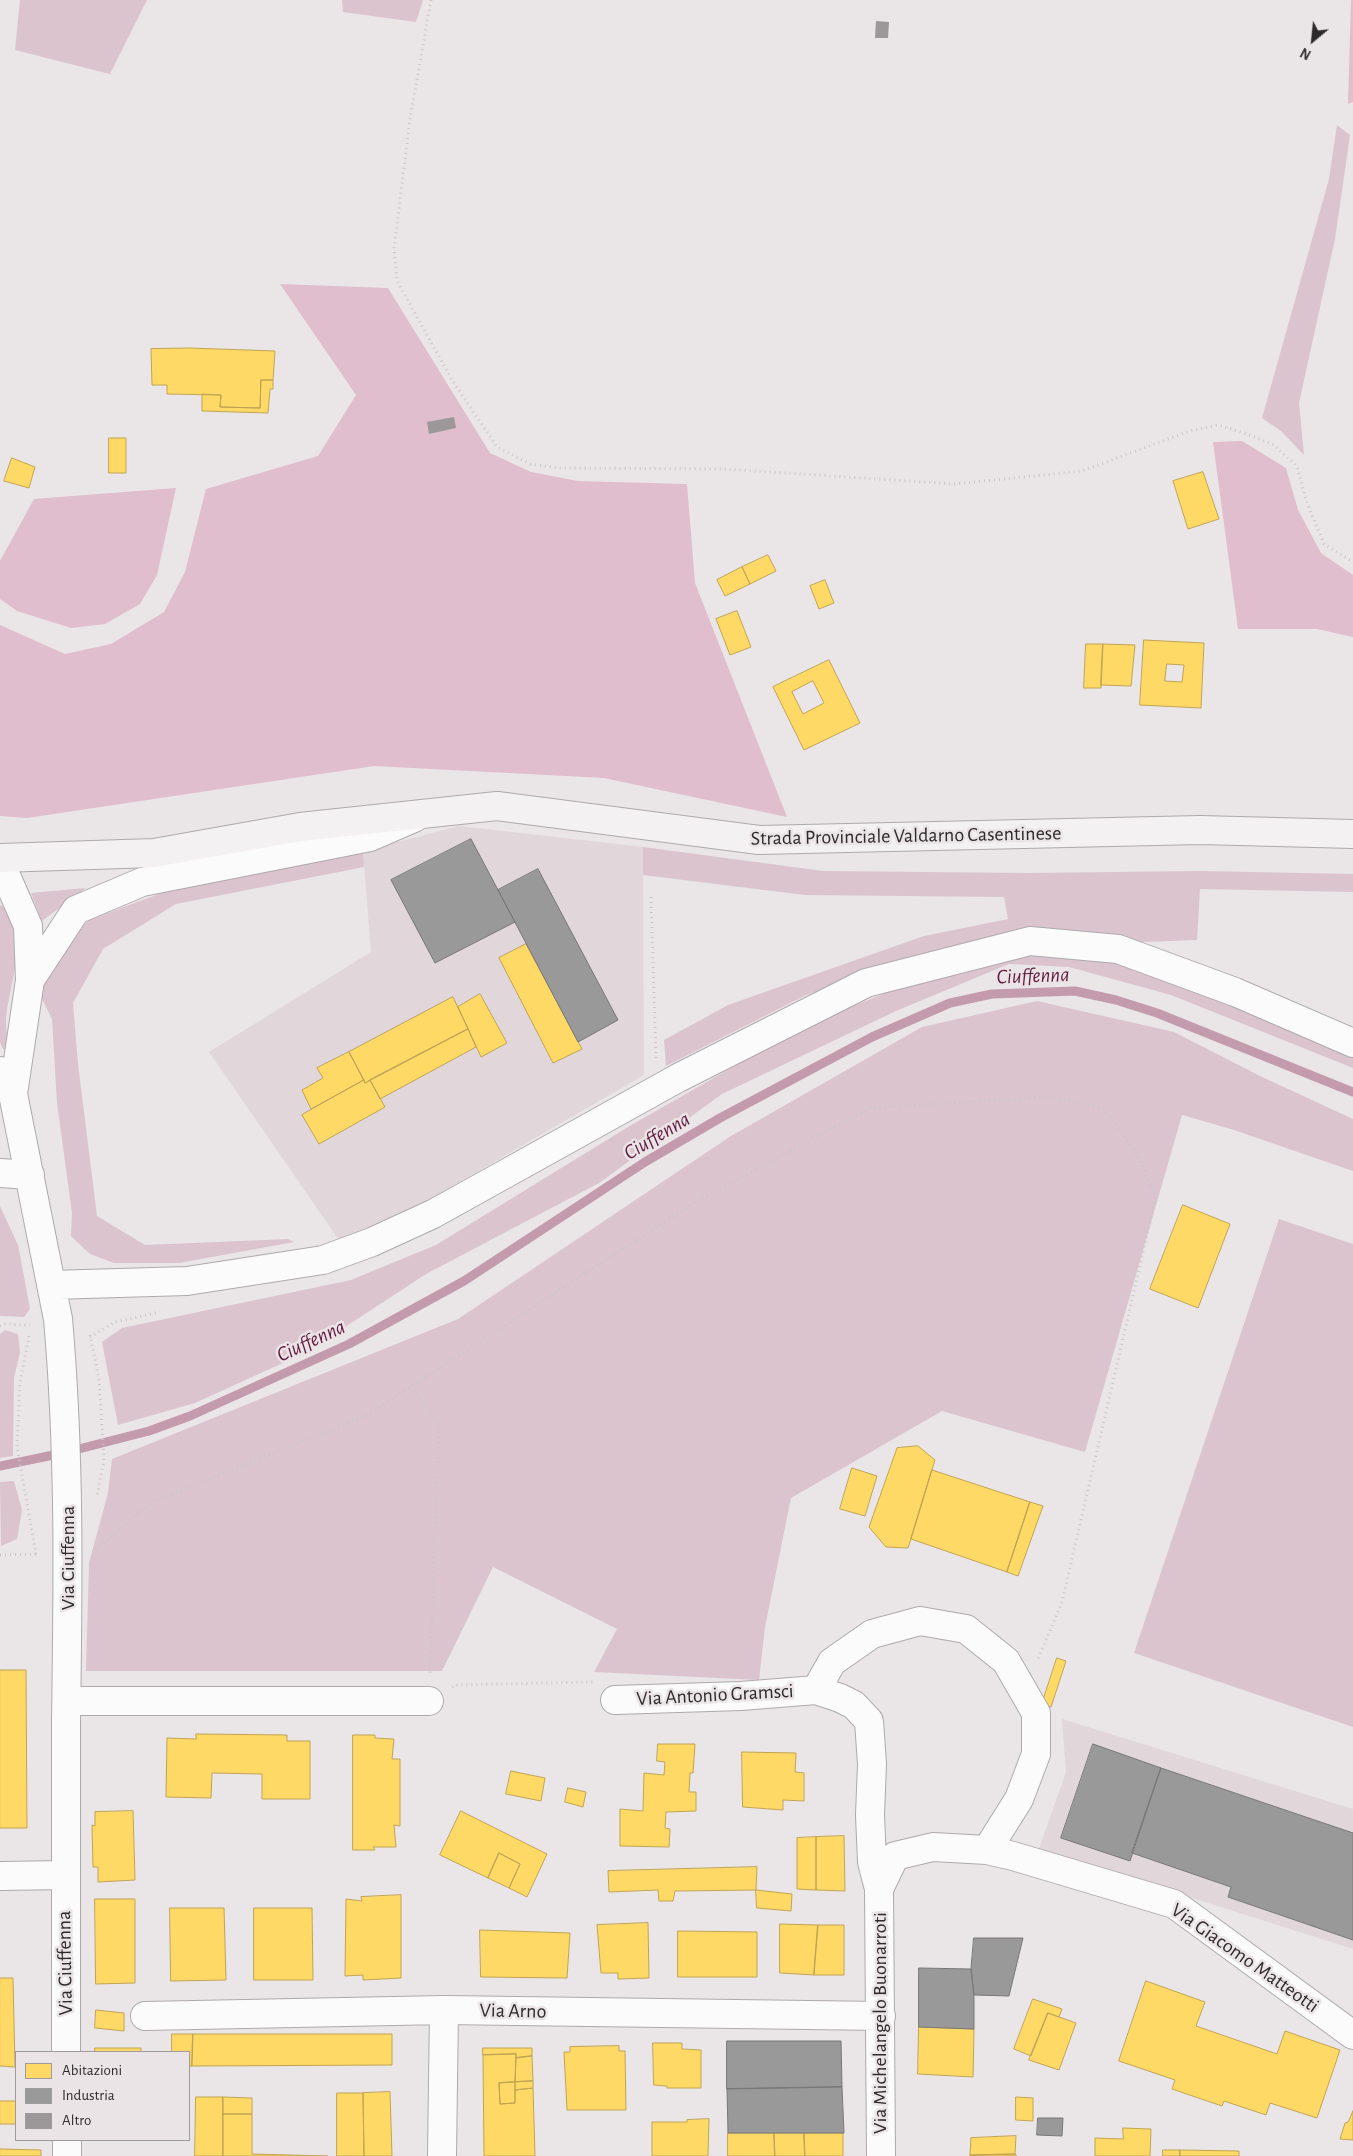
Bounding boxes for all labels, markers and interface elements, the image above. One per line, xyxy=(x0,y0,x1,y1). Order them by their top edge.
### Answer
north arrow xyxy=(1288,15,1338,65)
text: N xyxy=(1298,45,1314,62)
street label: Strada Provinciale Valdarno Casentinese xyxy=(750,821,1062,851)
water label: Ciuffenna xyxy=(996,962,1070,990)
water label: Ciuffenna xyxy=(619,1106,695,1166)
water label: Ciuffenna xyxy=(273,1314,349,1368)
street label: Via Ciuffenna xyxy=(56,1506,80,1610)
street label: Via Antonio Gramsci xyxy=(636,1679,794,1711)
street label: Via Giacomo Matteotti xyxy=(1166,1898,1324,2018)
street label: Via Ciuffenna xyxy=(52,1911,78,2015)
street label: Via Michelangelo Buonarroti xyxy=(868,1912,892,2134)
street label: Via Arno xyxy=(479,1998,547,2024)
legend xyxy=(15,2051,190,2141)
text: Abitazioni xyxy=(62,2063,122,2078)
text: Industria xyxy=(62,2088,115,2103)
text: Altro xyxy=(62,2113,91,2128)

